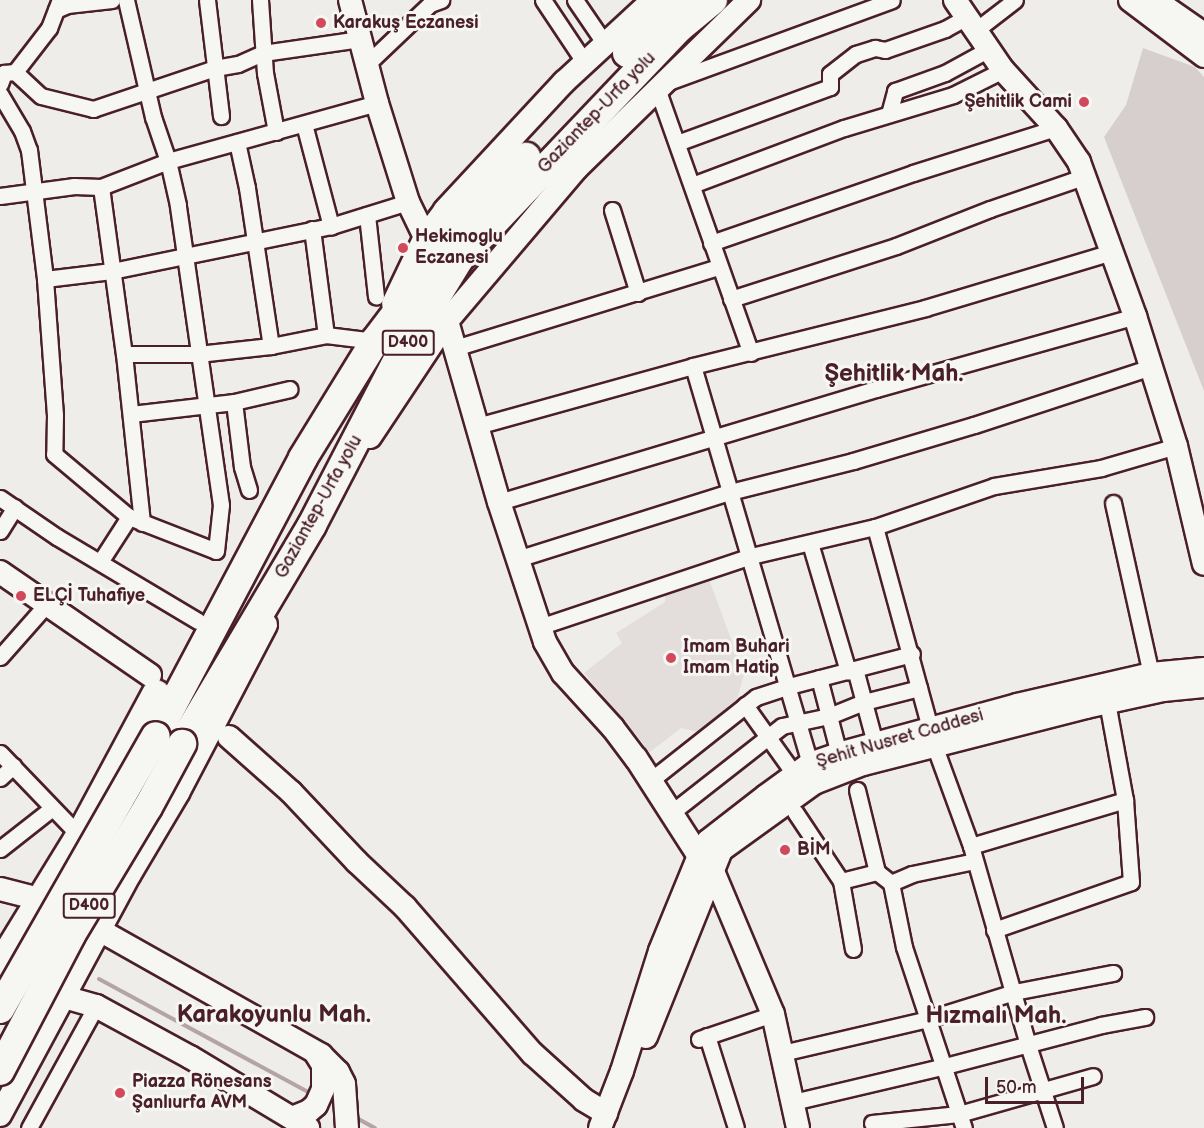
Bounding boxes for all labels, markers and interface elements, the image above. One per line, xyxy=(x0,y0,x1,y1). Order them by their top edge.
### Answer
place label: Karakuş Eczanesi xyxy=(333,12,479,34)
marker: Karakuş Eczanesi xyxy=(314,16,328,30)
street label: Gaziantep-Urfa yolu xyxy=(533,48,661,178)
place label: Şehitlik Cami xyxy=(964,91,1072,113)
marker: Şehitlik Cami xyxy=(1077,95,1091,109)
place label: Hekimoglu Eczanesi xyxy=(415,227,503,270)
marker: Hekimoglu Eczanesi xyxy=(396,241,410,255)
road number: D400 xyxy=(381,330,435,356)
district label: Şehitlik Mah. xyxy=(824,360,964,388)
street label: Gaziantep-Urfa yolu xyxy=(271,431,367,583)
place label: ELÇİ Tuhafiye xyxy=(33,585,145,607)
marker: ELÇİ Tuhafiye xyxy=(14,589,28,603)
place label: Imam Buhari Imam Hatip xyxy=(683,637,790,680)
marker: Imam Buhari Imam Hatip xyxy=(664,651,678,665)
street label: Şehit Nusret Caddesi xyxy=(814,705,986,773)
place label: BİM xyxy=(797,839,830,861)
marker: BİM xyxy=(778,843,792,857)
road number: D400 xyxy=(62,893,116,919)
district label: Karakoyunlu Mah. xyxy=(177,1001,371,1029)
district label: Hızmalı Mah. xyxy=(926,1002,1066,1030)
scale bar xyxy=(988,1065,1087,1103)
place label: Piazza Rönesans Şanlıurfa AVM xyxy=(132,1072,272,1114)
text: 50 m xyxy=(996,1077,1037,1098)
marker: Piazza Rönesans Şanlıurfa AVM xyxy=(113,1086,127,1100)

